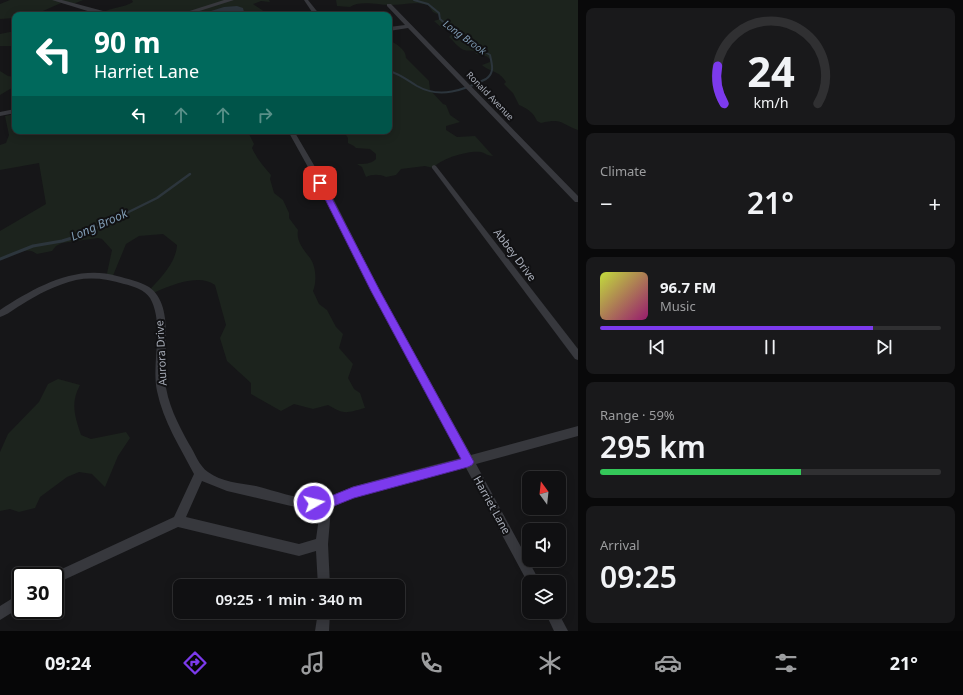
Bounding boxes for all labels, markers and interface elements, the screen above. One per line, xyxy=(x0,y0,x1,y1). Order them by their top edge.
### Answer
water label: Long Brook xyxy=(440,16,490,58)
text: 90 m xyxy=(94,23,161,61)
icon: left xyxy=(28,28,80,80)
text: 24 xyxy=(747,43,794,99)
text: Harriet Lane xyxy=(94,59,199,83)
street label: Ronald Avenue xyxy=(464,68,517,123)
text: km/h xyxy=(753,93,788,112)
icon: left xyxy=(128,104,150,126)
icon: ahead xyxy=(170,104,192,126)
icon: ahead xyxy=(212,104,234,126)
icon: right xyxy=(254,104,276,126)
text: Climate xyxy=(600,162,646,180)
pin xyxy=(303,166,337,200)
icon: arrive xyxy=(309,172,331,194)
text: 21° xyxy=(747,182,794,223)
text: − xyxy=(600,188,613,218)
text: + xyxy=(928,188,941,218)
water label: Long Brook xyxy=(68,204,131,245)
street label: Abbey Drive xyxy=(491,225,540,284)
text: 96.7 FM xyxy=(660,277,716,297)
text: Music xyxy=(660,297,696,315)
street label: Aurora Drive xyxy=(151,320,170,386)
icon: previous xyxy=(646,336,668,358)
icon: pause xyxy=(759,336,781,358)
icon: next xyxy=(873,336,895,358)
text: Range · 59% xyxy=(600,406,675,424)
text: 295 km xyxy=(600,426,706,467)
north arrow xyxy=(522,471,566,515)
map controls xyxy=(522,471,566,619)
street label: Harriet Lane xyxy=(470,473,515,536)
position arrow xyxy=(293,482,335,524)
button: sound xyxy=(522,523,566,567)
text: Arrival xyxy=(600,536,640,554)
text: 09:25 xyxy=(600,556,677,597)
speed limit sign: 30 xyxy=(12,567,64,619)
button: layers xyxy=(522,575,566,619)
text: 09:25 · 1 min · 340 m xyxy=(215,589,363,609)
icon: directions xyxy=(181,649,209,677)
icon: music xyxy=(299,649,327,677)
icon: phone xyxy=(417,649,445,677)
icon: climate xyxy=(536,649,564,677)
icon: car xyxy=(654,649,682,677)
icon: filters xyxy=(772,649,800,677)
text: 09:24 xyxy=(45,651,91,675)
text: 21° xyxy=(890,651,918,675)

